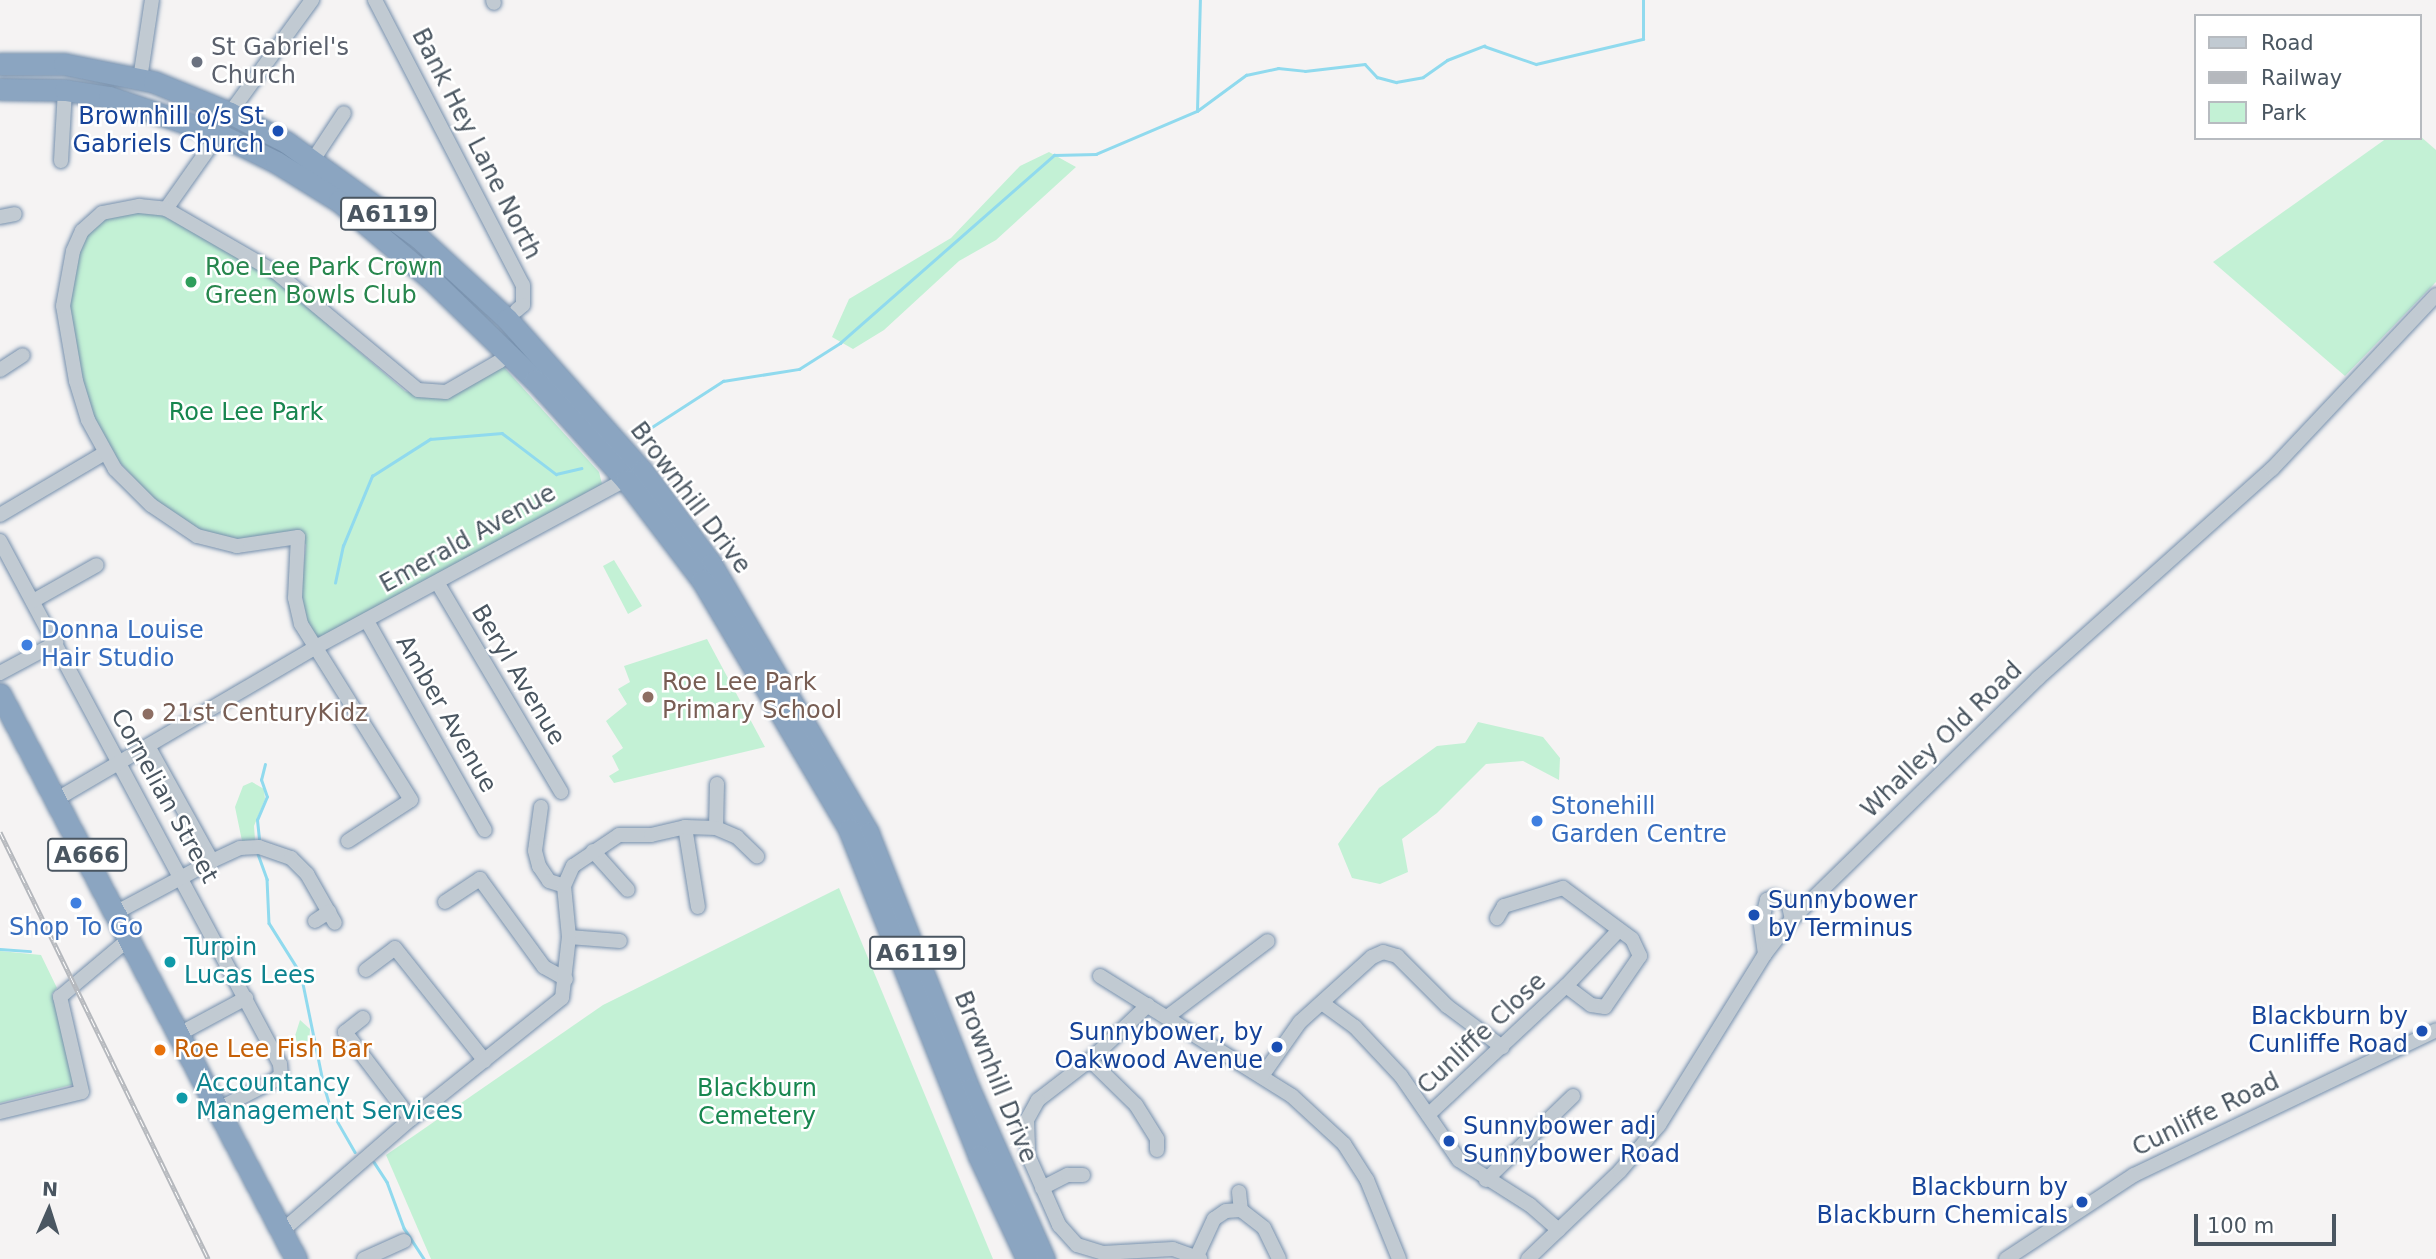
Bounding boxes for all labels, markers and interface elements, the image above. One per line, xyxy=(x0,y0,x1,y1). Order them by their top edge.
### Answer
legend xyxy=(2194,14,2422,140)
street label: Bank Hey Lane North xyxy=(405,24,547,264)
text: Road xyxy=(2261,31,2314,55)
place label: St Gabriel's Church xyxy=(211,34,349,90)
marker: St Gabriel's Church xyxy=(189,54,205,70)
text: Railway xyxy=(2261,66,2342,90)
text: Park xyxy=(2261,101,2306,125)
place label: Brownhill o/s St Gabriels Church xyxy=(72,103,264,159)
marker: Brownhill o/s St Gabriels Church xyxy=(270,123,286,139)
road number: A6119 xyxy=(339,195,437,234)
place label: Roe Lee Park Crown Green Bowls Club xyxy=(205,254,443,310)
marker: Roe Lee Park Crown Green Bowls Club xyxy=(183,274,199,290)
park label: Roe Lee Park xyxy=(169,399,323,427)
street label: Brownhill Drive xyxy=(624,417,756,579)
street label: Emerald Avenue xyxy=(375,479,561,599)
street label: Beryl Avenue xyxy=(465,600,571,750)
place label: Donna Louise Hair Studio xyxy=(41,617,204,673)
street label: Amber Avenue xyxy=(389,630,503,798)
marker: Donna Louise Hair Studio xyxy=(19,637,35,653)
street label: Whalley Old Road xyxy=(1856,656,2028,824)
place label: Roe Lee Park Primary School xyxy=(662,669,842,725)
marker: Roe Lee Park Primary School xyxy=(640,689,656,705)
place label: 21st CenturyKidz xyxy=(162,700,368,728)
street label: Cornelian Street xyxy=(104,704,224,888)
marker: 21st CenturyKidz xyxy=(140,706,156,722)
place label: Stonehill Garden Centre xyxy=(1551,793,1727,849)
marker: Stonehill Garden Centre xyxy=(1529,813,1545,829)
road number: A666 xyxy=(47,835,127,874)
place label: Sunnybower by Terminus xyxy=(1768,887,1917,943)
marker: Shop To Go xyxy=(68,895,84,911)
marker: Sunnybower by Terminus xyxy=(1746,907,1762,923)
place label: Shop To Go xyxy=(9,914,143,942)
place label: Turpin Lucas Lees xyxy=(184,934,315,990)
road number: A6119 xyxy=(868,934,966,972)
marker: Turpin Lucas Lees xyxy=(162,954,178,970)
street label: Cunliffe Close xyxy=(1412,967,1552,1101)
street label: Brownhill Drive xyxy=(948,987,1042,1167)
place label: Blackburn by Cunliffe Road xyxy=(2248,1003,2408,1059)
place label: Sunnybower, by Oakwood Avenue xyxy=(1054,1019,1263,1075)
marker: Blackburn by Cunliffe Road xyxy=(2414,1023,2430,1039)
place label: Roe Lee Fish Bar xyxy=(174,1036,372,1064)
marker: Sunnybower, by Oakwood Avenue xyxy=(1269,1039,1285,1055)
marker: Roe Lee Fish Bar xyxy=(152,1042,168,1058)
street label: Cunliffe Road xyxy=(2128,1067,2284,1163)
place label: Accountancy Management Services xyxy=(196,1070,463,1126)
park label: Blackburn Cemetery xyxy=(697,1075,817,1131)
marker: Accountancy Management Services xyxy=(174,1090,190,1106)
place label: Sunnybower adj Sunnybower Road xyxy=(1463,1113,1680,1169)
marker: Sunnybower adj Sunnybower Road xyxy=(1441,1133,1457,1149)
place label: Blackburn by Blackburn Chemicals xyxy=(1816,1174,2068,1230)
north arrow xyxy=(14,1175,84,1245)
text: N xyxy=(42,1178,59,1200)
marker: Blackburn by Blackburn Chemicals xyxy=(2074,1194,2090,1210)
scale bar xyxy=(2198,1200,2340,1244)
text: 100 m xyxy=(2207,1214,2274,1238)

